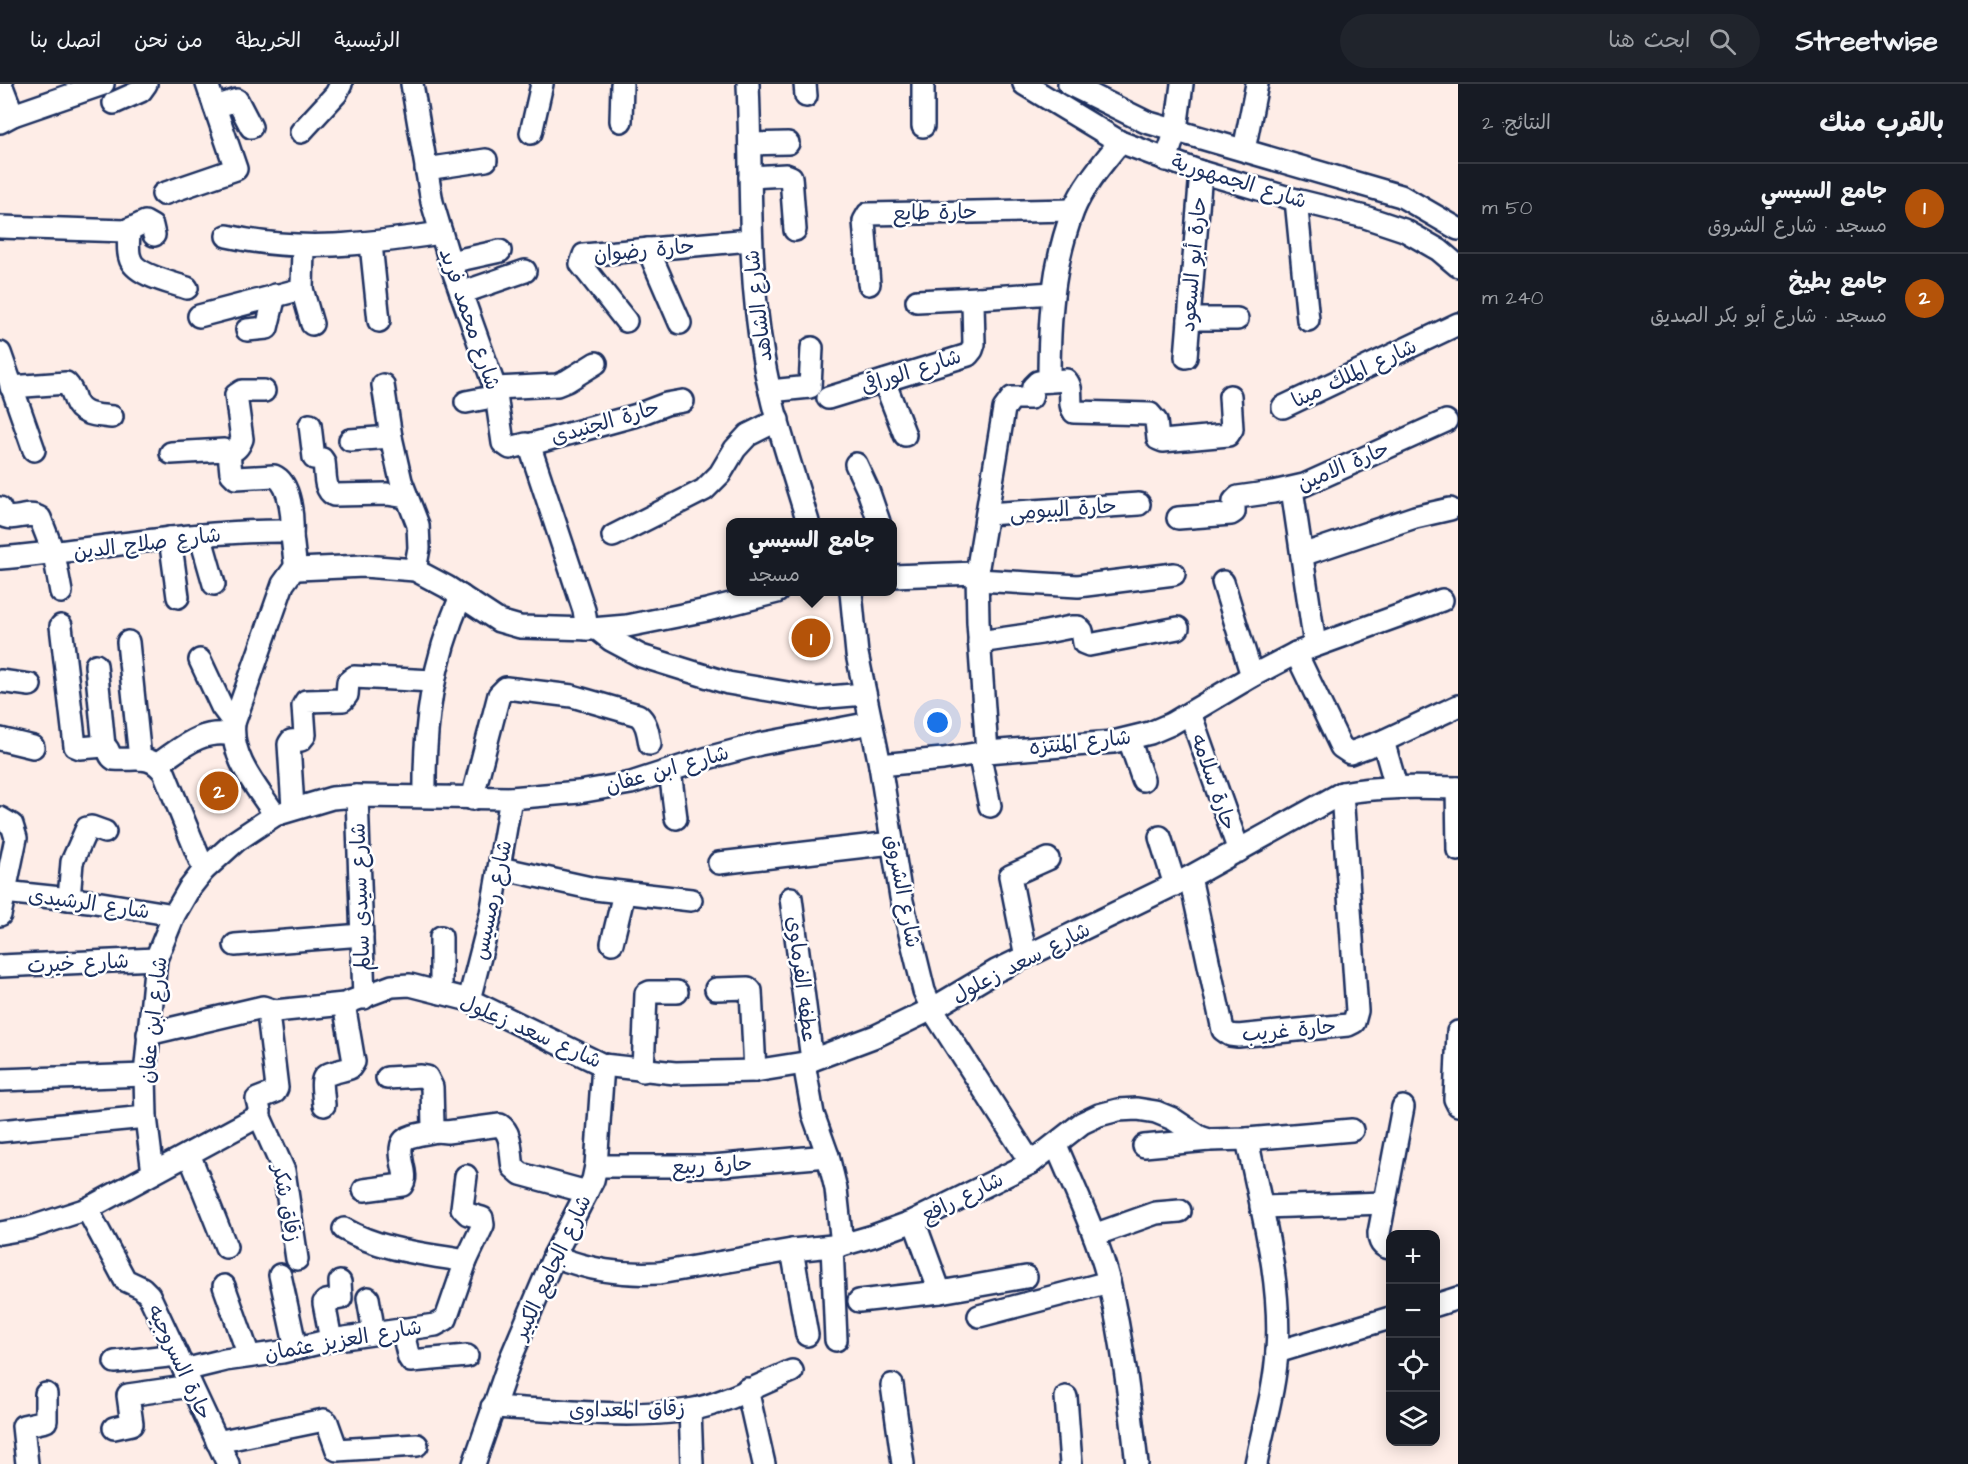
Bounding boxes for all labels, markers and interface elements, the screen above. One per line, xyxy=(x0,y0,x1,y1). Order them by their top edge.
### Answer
search box xyxy=(1340,14,1760,68)
text: Streetwise xyxy=(1796,22,1938,61)
text: ابحث هنا xyxy=(1608,25,1691,56)
icon: search xyxy=(1706,25,1739,58)
text: اتصل بنا xyxy=(30,26,101,55)
text: من نحن xyxy=(134,26,203,55)
text: الخريطة xyxy=(236,26,301,55)
text: الرئيسية xyxy=(334,26,400,55)
text: بالقرب منك xyxy=(1820,105,1944,141)
text: النتائج: 2 xyxy=(1482,109,1551,137)
street label: شارع الجمهورية xyxy=(1168,147,1310,216)
text: جامع السيسي xyxy=(1761,176,1887,207)
text: 50 m xyxy=(1482,194,1532,222)
text: 1 xyxy=(1923,194,1926,222)
street label: حارة أبو السعود xyxy=(1173,195,1214,333)
street label: حارة طايع xyxy=(892,197,978,228)
text: مسجد · شارع الشروق xyxy=(1707,212,1887,240)
street label: حارة رضوان xyxy=(592,232,696,269)
street label: شارع محمد فريد xyxy=(432,244,507,394)
street label: شارع الشاهد xyxy=(737,248,780,364)
text: جامع بطيخ xyxy=(1789,266,1887,297)
text: 240 m xyxy=(1482,284,1543,312)
text: 2 xyxy=(1919,284,1930,312)
text: مسجد · شارع أبو بكر الصديق xyxy=(1650,302,1887,330)
street label: شارع الملك مينا xyxy=(1287,332,1422,415)
street label: شارع الوراقى xyxy=(857,342,965,401)
street label: حارة الجنيدى xyxy=(547,393,663,452)
street label: حارة الامين xyxy=(1293,434,1394,499)
street label: حارة البيومى xyxy=(1009,491,1118,528)
popup xyxy=(726,518,897,596)
street label: شارع صلاح الدين xyxy=(72,520,223,567)
text: جامع السيسي xyxy=(749,525,874,556)
text: مسجد xyxy=(749,561,800,589)
pin: 1 xyxy=(792,616,830,660)
your location xyxy=(923,708,952,737)
street label: شارع المنتزه xyxy=(1028,723,1133,762)
street label: حارة سلامه xyxy=(1184,730,1244,834)
street label: شارع ابن عفان xyxy=(602,738,732,801)
pin: 2 xyxy=(200,768,238,814)
street label: شارع سيدى سالم xyxy=(343,822,379,972)
street label: شارع الشروق xyxy=(877,832,928,950)
street label: شارع رمسيس xyxy=(466,838,519,963)
street label: شارع الرشيدى xyxy=(26,881,152,926)
street label: عطفه الفرماوى xyxy=(779,914,824,1044)
street label: شارع سعد زعلول xyxy=(947,915,1095,1010)
street label: شارع خيرت xyxy=(26,946,130,981)
street label: شارع ابن عفان xyxy=(132,955,175,1085)
street label: شارع سعد زعلول xyxy=(456,987,606,1076)
street label: حارة غريب xyxy=(1241,1012,1337,1049)
street label: حارة ربيع xyxy=(671,1149,753,1182)
street label: زقاق شكر xyxy=(264,1160,308,1244)
street label: شارع رافع xyxy=(916,1165,1008,1230)
street label: شارع الجامع الكبير xyxy=(505,1190,599,1346)
map controls xyxy=(1386,1230,1440,1446)
button: + xyxy=(1386,1230,1440,1284)
button: − xyxy=(1386,1284,1440,1338)
street label: حارة السروجيه xyxy=(140,1300,219,1425)
street label: شارع العزيز عثمان xyxy=(262,1312,424,1369)
button: locate xyxy=(1386,1338,1440,1392)
button: layers xyxy=(1386,1392,1440,1446)
street label: زقاق المعداوى xyxy=(569,1394,685,1425)

